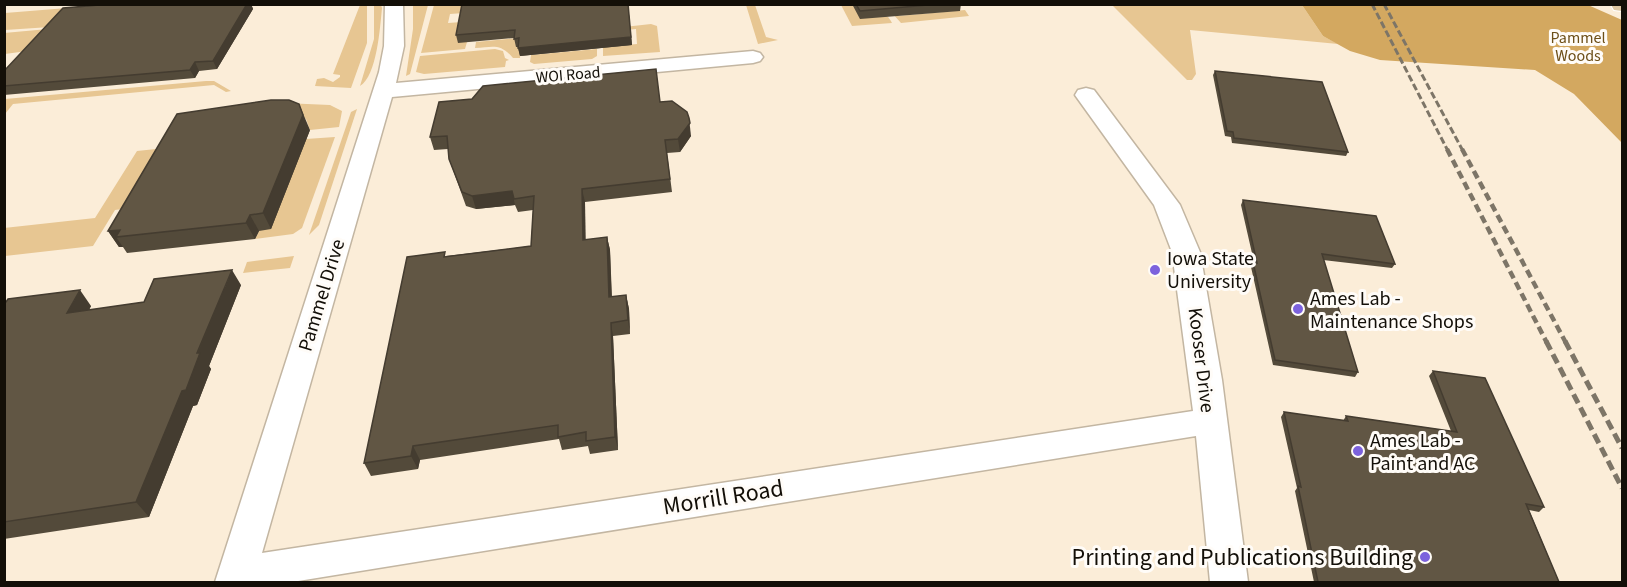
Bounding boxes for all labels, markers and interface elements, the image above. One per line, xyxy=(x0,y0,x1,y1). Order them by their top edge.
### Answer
park label: Pammel Woods xyxy=(1551,27,1605,67)
street label: WOI Road xyxy=(535,61,601,89)
street label: Pammel Drive xyxy=(292,236,352,355)
place label: Iowa State University xyxy=(1167,245,1254,296)
marker: Iowa State University xyxy=(1148,263,1162,277)
place label: Ames Lab - Maintenance Shops xyxy=(1310,285,1473,336)
marker: Ames Lab - Maintenance Shops xyxy=(1291,302,1305,316)
street label: Kooser Drive xyxy=(1181,306,1221,414)
place label: Ames Lab - Paint and AC xyxy=(1370,427,1475,478)
marker: Ames Lab - Paint and AC xyxy=(1351,444,1365,458)
street label: Morrill Road xyxy=(660,471,786,524)
place label: Printing and Publications Building xyxy=(1072,540,1413,575)
marker: Printing and Publications Building xyxy=(1418,550,1432,564)

